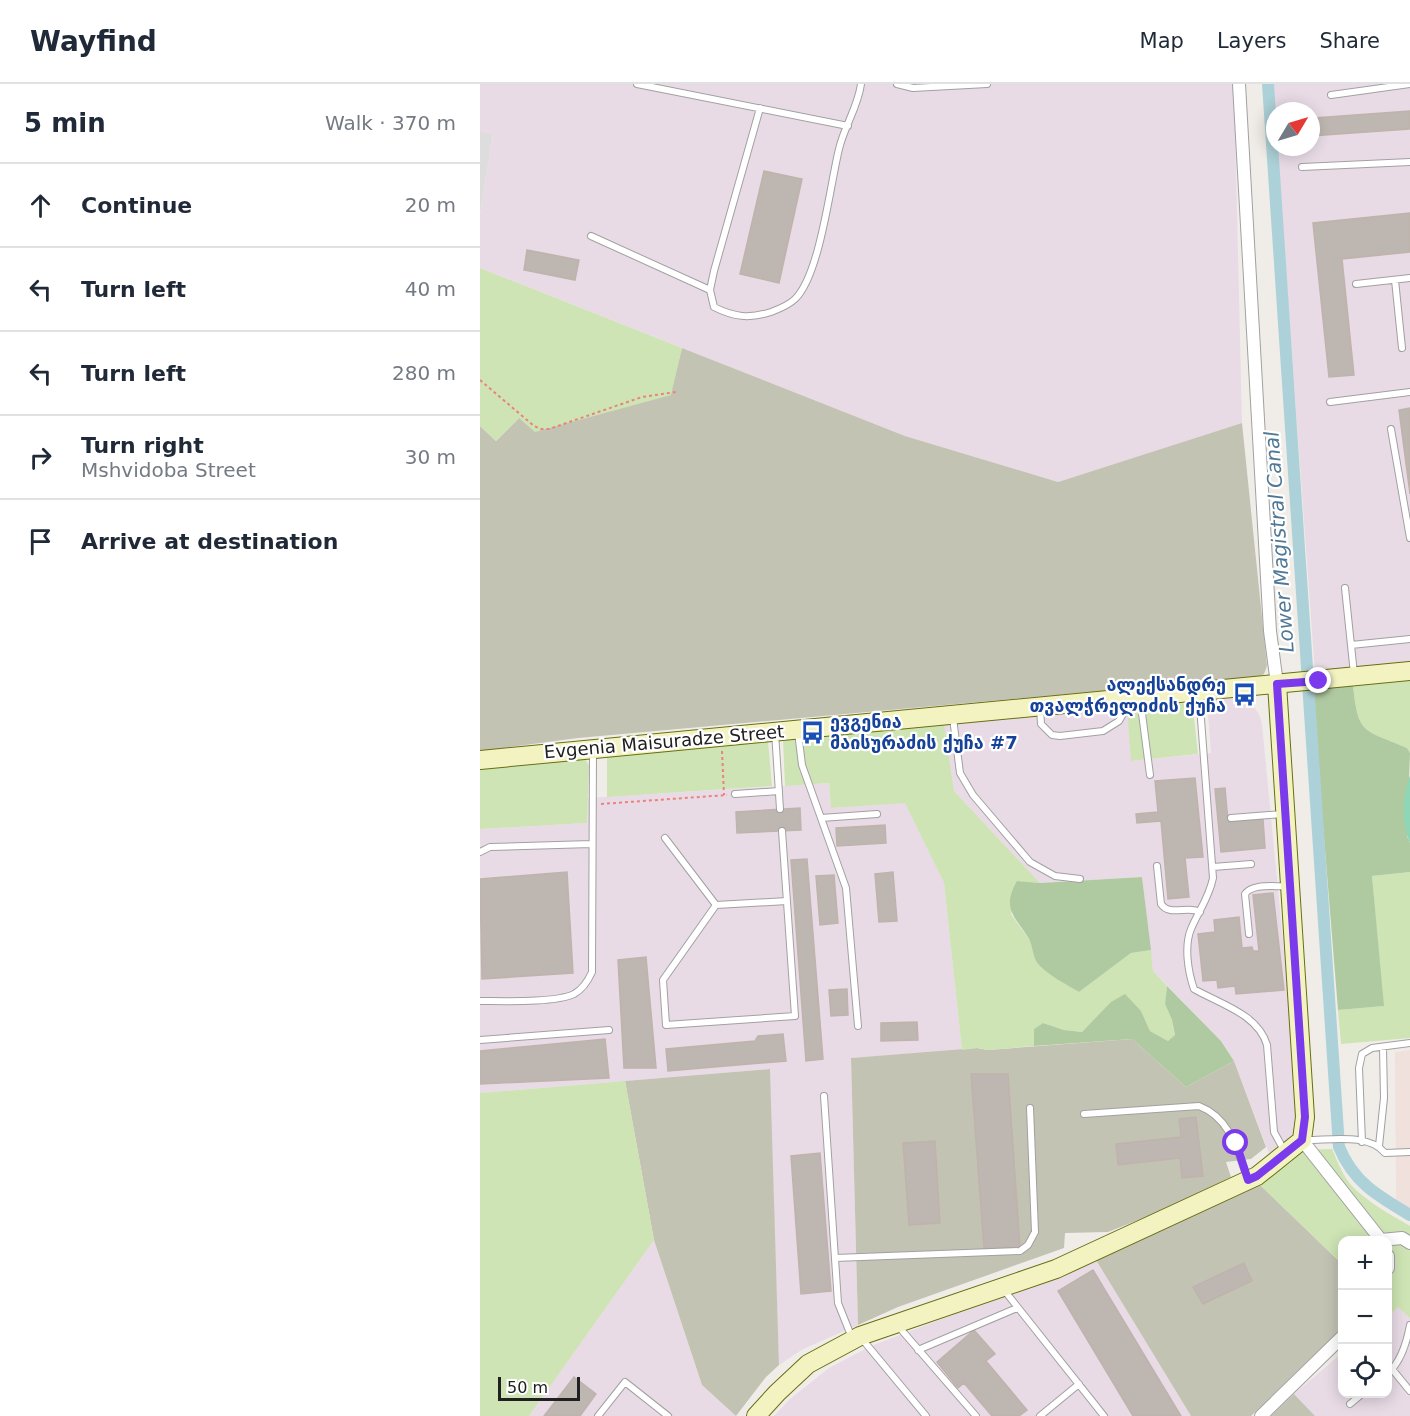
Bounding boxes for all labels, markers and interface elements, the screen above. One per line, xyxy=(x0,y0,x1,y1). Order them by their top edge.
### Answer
text: Wayfind xyxy=(30,25,157,58)
text: Map xyxy=(1140,29,1184,53)
text: Layers xyxy=(1217,29,1286,53)
text: Share xyxy=(1319,29,1380,53)
north arrow xyxy=(1266,102,1320,156)
text: 5 min xyxy=(24,108,106,138)
text: Walk · 370 m xyxy=(325,111,456,135)
icon: ahead xyxy=(24,189,57,222)
text: Continue xyxy=(81,193,192,218)
text: 20 m xyxy=(405,193,456,217)
icon: left xyxy=(24,273,57,306)
text: Turn left xyxy=(81,277,186,302)
text: 40 m xyxy=(405,277,456,301)
icon: left xyxy=(24,357,57,390)
text: Turn left xyxy=(81,361,186,386)
text: 280 m xyxy=(392,361,456,385)
water label: Lower Magistral Canal xyxy=(1259,430,1299,653)
text: Turn right xyxy=(81,433,204,458)
icon: right xyxy=(24,441,57,474)
text: 30 m xyxy=(405,445,456,469)
text: Mshvidoba Street xyxy=(81,458,256,482)
icon: arrive xyxy=(24,525,57,558)
text: Arrive at destination xyxy=(81,529,338,554)
route end xyxy=(1305,667,1331,693)
place label: ალექსანდრე თვალჭრელიძის ქუჩა xyxy=(1029,674,1226,716)
bus stop icon: ალექსანდრე თვალჭრელიძის ქუჩა xyxy=(1231,682,1257,708)
place label: ევგენია მაისურაძის ქუჩა #7 xyxy=(830,711,1018,753)
bus stop icon: ევგენია მაისურაძის ქუჩა #7 xyxy=(799,719,825,745)
street label: Evgenia Maisuradze Street xyxy=(543,721,785,762)
route start xyxy=(1222,1129,1248,1155)
map controls xyxy=(1338,1236,1392,1398)
button: + xyxy=(1338,1236,1392,1290)
button: − xyxy=(1338,1290,1392,1344)
button: locate xyxy=(1338,1344,1392,1398)
scale bar xyxy=(498,1374,580,1402)
text: 50 m xyxy=(507,1378,548,1397)

